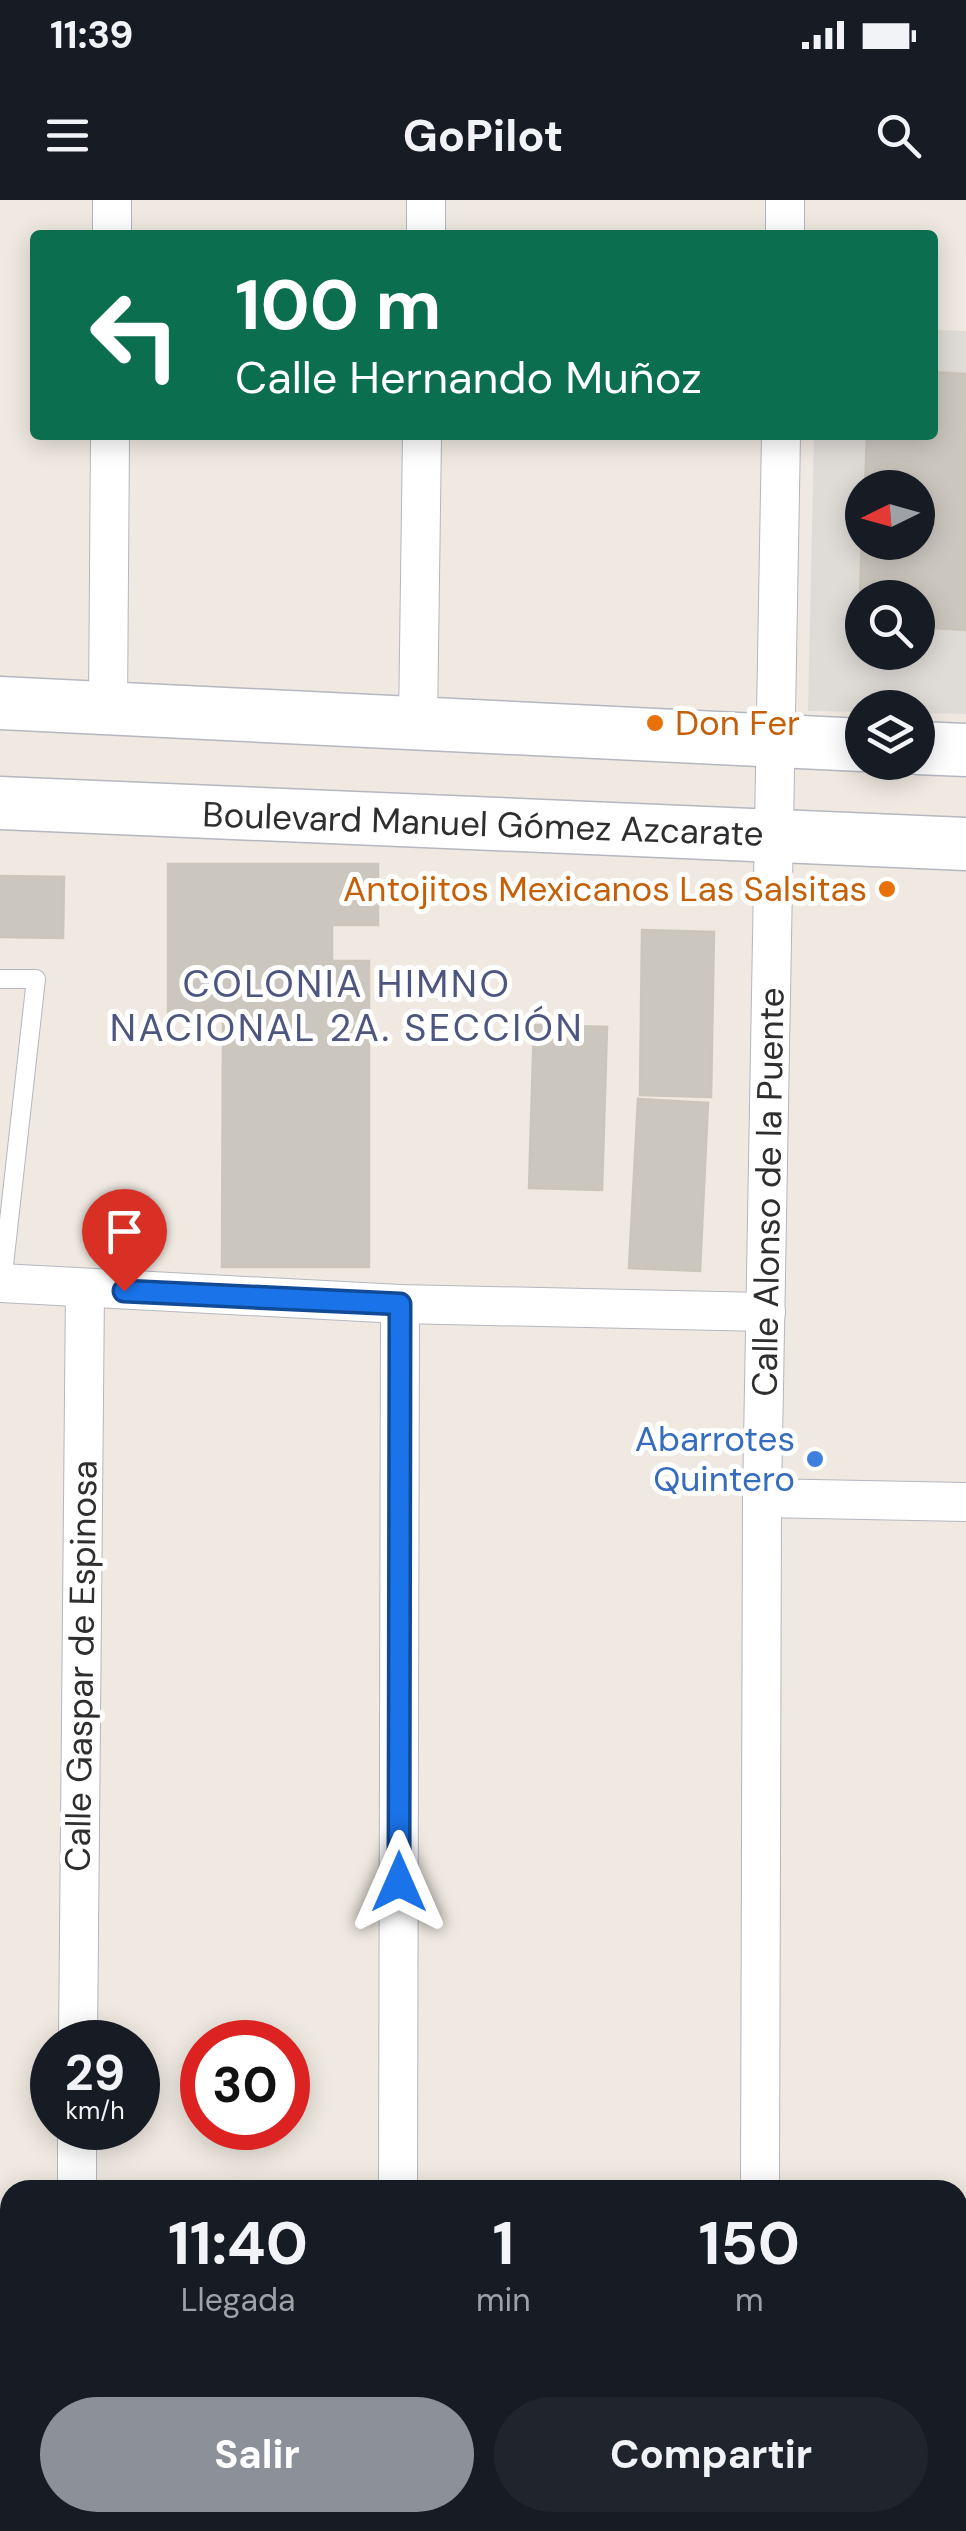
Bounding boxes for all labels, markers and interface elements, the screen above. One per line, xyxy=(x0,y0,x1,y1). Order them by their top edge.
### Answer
text: 11:39 xyxy=(50,10,133,60)
text: GoPilot xyxy=(403,106,563,165)
icon: menu xyxy=(40,108,95,163)
icon: search xyxy=(871,108,926,163)
text: 100 m xyxy=(235,260,441,351)
icon: left xyxy=(70,270,200,400)
text: Calle Hernando Muñoz xyxy=(235,348,702,407)
north arrow xyxy=(845,470,935,560)
map controls xyxy=(845,470,935,780)
button: search xyxy=(845,580,935,670)
button: layers xyxy=(845,690,935,780)
place label: Don Fer xyxy=(675,700,800,746)
marker: Don Fer xyxy=(644,712,666,734)
street label: Boulevard Manuel Gómez Azcarate xyxy=(202,791,764,857)
place label: Antojitos Mexicanos Las Salsitas xyxy=(343,866,867,912)
marker: Antojitos Mexicanos Las Salsitas xyxy=(876,878,898,900)
district label: COLONIA HIMNO NACIONAL 2A. SECCIÓN xyxy=(110,959,584,1053)
street label: Calle Alonso de la Puente xyxy=(741,987,795,1397)
pin xyxy=(82,1189,167,1292)
icon: arrive xyxy=(97,1204,152,1259)
place label: Abarrotes Quintero xyxy=(635,1416,795,1502)
marker: Abarrotes Quintero xyxy=(804,1448,826,1470)
street label: Calle Gaspar de Espinosa xyxy=(54,1460,108,1872)
position arrow xyxy=(347,1830,451,1934)
speed limit sign: 30 xyxy=(180,2020,310,2150)
text: 29 xyxy=(65,2040,125,2106)
text: km/h xyxy=(65,2094,125,2127)
text: 11:40 xyxy=(168,2204,308,2283)
text: 1 xyxy=(492,2204,514,2283)
text: 150 xyxy=(699,2204,800,2283)
text: Llegada xyxy=(181,2279,295,2321)
text: min xyxy=(476,2279,531,2321)
text: m xyxy=(735,2279,764,2321)
button: Salir xyxy=(40,2397,474,2512)
button: Compartir xyxy=(494,2397,928,2512)

